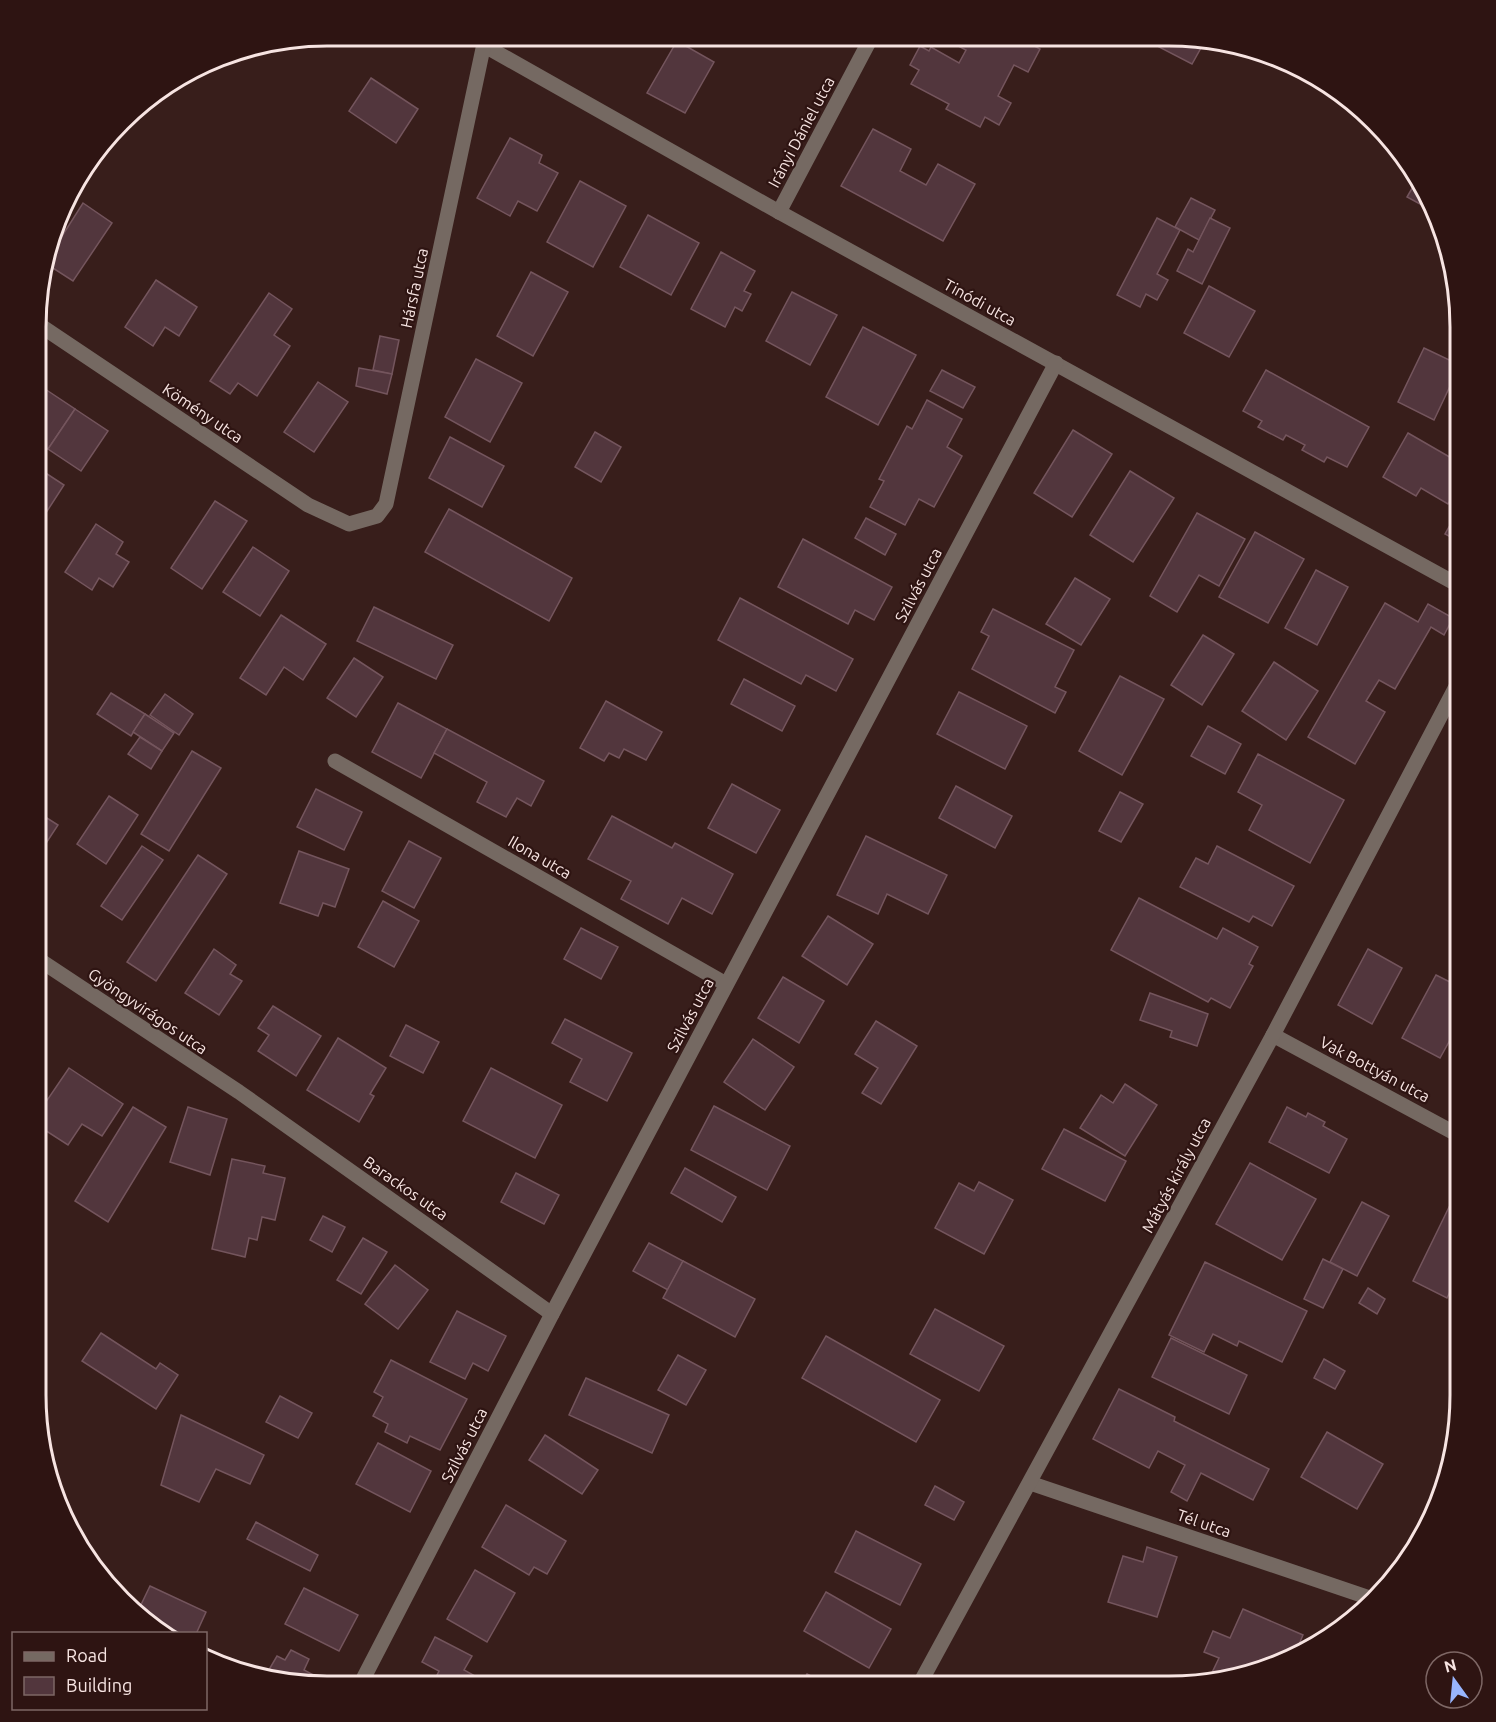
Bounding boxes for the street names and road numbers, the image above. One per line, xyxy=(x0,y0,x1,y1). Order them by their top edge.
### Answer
street label: Irányi Dániel utca xyxy=(764,74,838,190)
street label: Hársfa utca xyxy=(397,246,431,330)
street label: Tinódi utca xyxy=(941,275,1019,329)
street label: Kömény utca xyxy=(159,380,247,446)
street label: Szilvás utca xyxy=(891,545,945,625)
street label: Ilona utca xyxy=(505,832,575,882)
street label: Gyöngyvirágos utca xyxy=(85,964,211,1058)
street label: Szilvás utca xyxy=(663,975,717,1055)
street label: Vak Bottyán utca xyxy=(1317,1032,1433,1106)
street label: Mátyás király utca xyxy=(1138,1114,1214,1236)
street label: Barackos utca xyxy=(360,1152,452,1224)
street label: Szilvás utca xyxy=(437,1405,491,1485)
street label: Tél utca xyxy=(1175,1505,1233,1541)

